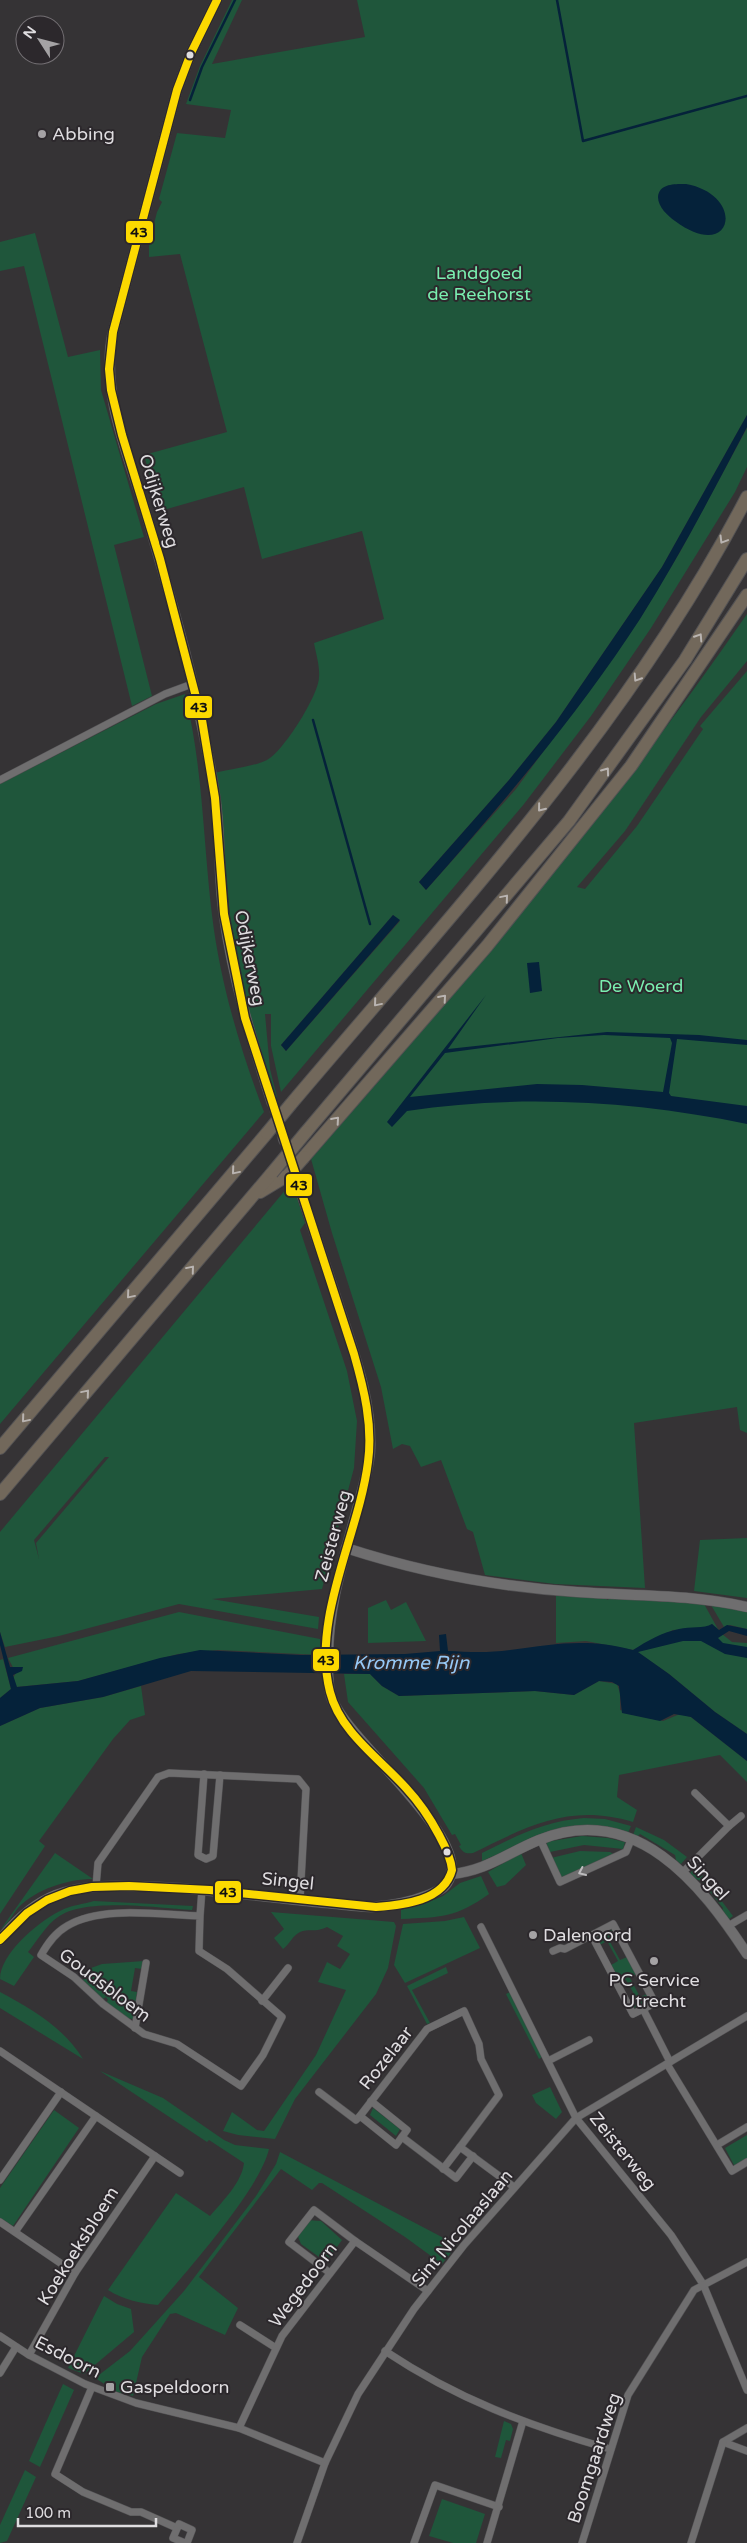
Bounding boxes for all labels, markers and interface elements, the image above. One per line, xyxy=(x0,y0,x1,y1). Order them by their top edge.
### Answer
north arrow xyxy=(15,15,65,65)
text: N xyxy=(20,23,40,42)
unlabelled marker xyxy=(185,50,195,60)
place label: Abbing xyxy=(52,123,115,145)
marker: Abbing xyxy=(36,128,48,140)
line badge: 43 xyxy=(125,220,154,244)
text: 43 xyxy=(130,224,148,241)
park label: Landgoed de Reehorst xyxy=(427,262,531,305)
street label: Odijkerweg xyxy=(134,451,184,551)
one-way arrow xyxy=(720,534,730,543)
one-way arrow xyxy=(693,634,702,643)
one-way arrow xyxy=(634,672,643,681)
line badge: 43 xyxy=(184,695,213,719)
text: 43 xyxy=(190,699,208,716)
one-way arrow xyxy=(601,768,609,777)
one-way arrow xyxy=(538,802,546,811)
one-way arrow xyxy=(500,894,509,903)
street label: Odijkerweg xyxy=(230,908,270,1008)
park label: De Woerd xyxy=(599,975,683,997)
one-way arrow xyxy=(437,994,446,1003)
one-way arrow xyxy=(374,998,383,1007)
one-way arrow xyxy=(330,1116,339,1125)
one-way arrow xyxy=(232,1165,241,1174)
line badge: 43 xyxy=(285,1173,313,1197)
text: 43 xyxy=(290,1177,308,1194)
one-way arrow xyxy=(185,1266,194,1275)
one-way arrow xyxy=(127,1289,136,1298)
one-way arrow xyxy=(80,1389,89,1398)
one-way arrow xyxy=(22,1413,31,1422)
street label: Zeisterweg xyxy=(310,1488,356,1584)
line badge: 43 xyxy=(312,1648,340,1672)
text: 43 xyxy=(317,1652,335,1669)
water label: Kromme Rijn xyxy=(353,1652,470,1674)
unlabelled marker xyxy=(442,1847,452,1857)
street label: Singel xyxy=(682,1851,734,1905)
one-way arrow xyxy=(578,1866,587,1877)
street label: Singel xyxy=(261,1867,315,1895)
line badge: 43 xyxy=(214,1880,242,1904)
text: 43 xyxy=(219,1884,237,1901)
place label: Dalenoord xyxy=(543,1924,632,1946)
marker: Dalenoord xyxy=(527,1929,539,1941)
street label: Goudsbloem xyxy=(55,1943,155,2027)
marker: PC Service Utrecht xyxy=(648,1955,660,1967)
place label: PC Service Utrecht xyxy=(608,1969,700,2012)
street label: Rozelaar xyxy=(354,2022,418,2094)
street label: Zeisterweg xyxy=(585,2107,661,2195)
street label: Sint Nicolaaslaan xyxy=(407,2165,517,2291)
street label: Koekoeksbloem xyxy=(33,2183,123,2309)
street label: Wegedoorn xyxy=(264,2238,342,2332)
street label: Esdoorn xyxy=(31,2331,105,2383)
place label: Gaspeldoorn xyxy=(120,2376,230,2398)
marker: Gaspeldoorn xyxy=(104,2381,116,2393)
street label: Boomgaardweg xyxy=(563,2390,625,2526)
scale bar xyxy=(18,2496,155,2528)
text: 100 m xyxy=(25,2504,71,2522)

